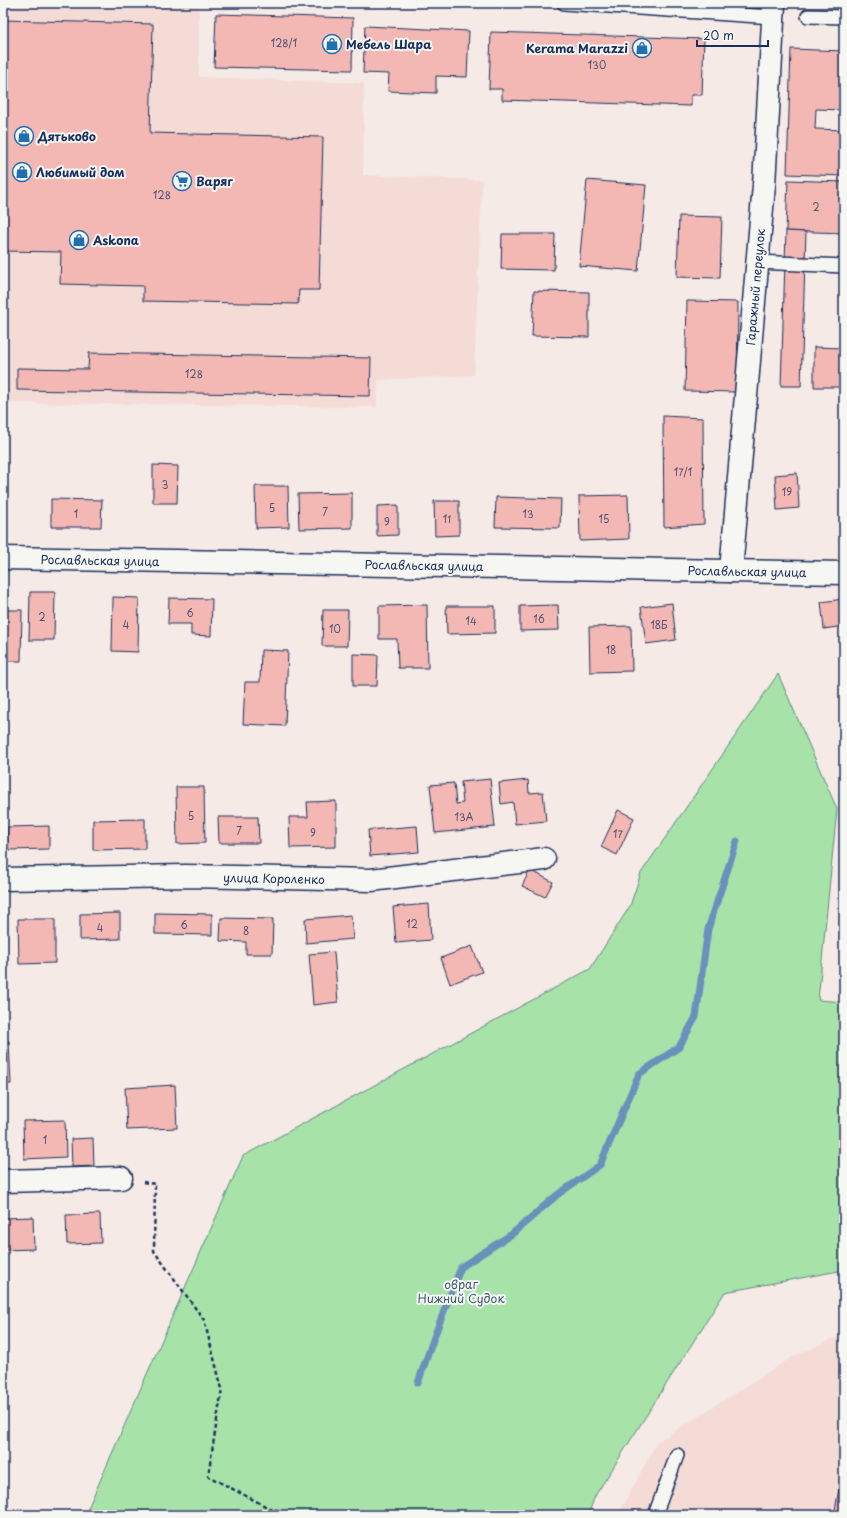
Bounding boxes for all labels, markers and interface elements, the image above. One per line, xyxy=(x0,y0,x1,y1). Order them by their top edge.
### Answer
scale bar xyxy=(697,22,768,48)
text: 20 m xyxy=(703,26,734,44)
shop icon: Мебель Шара xyxy=(321,33,343,55)
house number: 128/1 xyxy=(271,35,297,50)
place label: Мебель Шара xyxy=(346,35,432,53)
shop icon: Kerama Marazzi xyxy=(631,37,653,59)
place label: Kerama Marazzi xyxy=(526,39,628,57)
house number: 130 xyxy=(588,57,606,72)
shop icon: Дятьково xyxy=(13,125,35,147)
place label: Дятьково xyxy=(37,127,96,145)
shop icon: Любимый дом xyxy=(11,161,33,183)
place label: Любимый дом xyxy=(36,163,125,181)
supermarket icon: Варяг xyxy=(171,170,193,192)
place label: Варяг xyxy=(196,172,233,190)
house number: 128 xyxy=(153,187,171,202)
house number: 2 xyxy=(812,199,820,214)
street label: Гаражный переулок xyxy=(741,227,769,346)
shop icon: Askona xyxy=(68,229,90,251)
place label: Askona xyxy=(92,231,139,249)
house number: 128 xyxy=(185,366,203,381)
house number: 17/1 xyxy=(674,464,692,479)
house number: 3 xyxy=(162,477,168,492)
house number: 19 xyxy=(782,484,792,499)
house number: 5 xyxy=(269,500,275,515)
house number: 7 xyxy=(322,504,328,519)
house number: 1 xyxy=(74,506,78,521)
house number: 13 xyxy=(522,506,534,521)
house number: 11 xyxy=(443,511,451,526)
house number: 15 xyxy=(599,511,609,526)
house number: 9 xyxy=(384,514,390,529)
street label: Рославльская улица xyxy=(40,550,160,570)
street label: Рославльская улица xyxy=(364,555,484,575)
street label: Рославльская улица xyxy=(687,561,807,581)
house number: 6 xyxy=(186,605,194,620)
house number: 2 xyxy=(38,609,46,624)
house number: 16 xyxy=(533,611,545,626)
house number: 14 xyxy=(465,613,477,628)
house number: 4 xyxy=(123,617,130,632)
house number: 18Б xyxy=(650,617,668,632)
house number: 10 xyxy=(329,621,341,636)
house number: 18 xyxy=(606,642,616,657)
house number: 5 xyxy=(188,808,194,823)
house number: 13А xyxy=(455,809,474,824)
house number: 7 xyxy=(236,823,242,838)
house number: 9 xyxy=(310,825,316,840)
house number: 17 xyxy=(613,826,624,841)
street label: улица Короленко xyxy=(223,868,325,888)
house number: 12 xyxy=(406,916,418,931)
house number: 6 xyxy=(180,917,188,932)
house number: 4 xyxy=(97,920,104,935)
house number: 8 xyxy=(243,923,249,938)
house number: 1 xyxy=(43,1132,47,1147)
park label: овраг Нижний Судок xyxy=(417,1275,505,1307)

